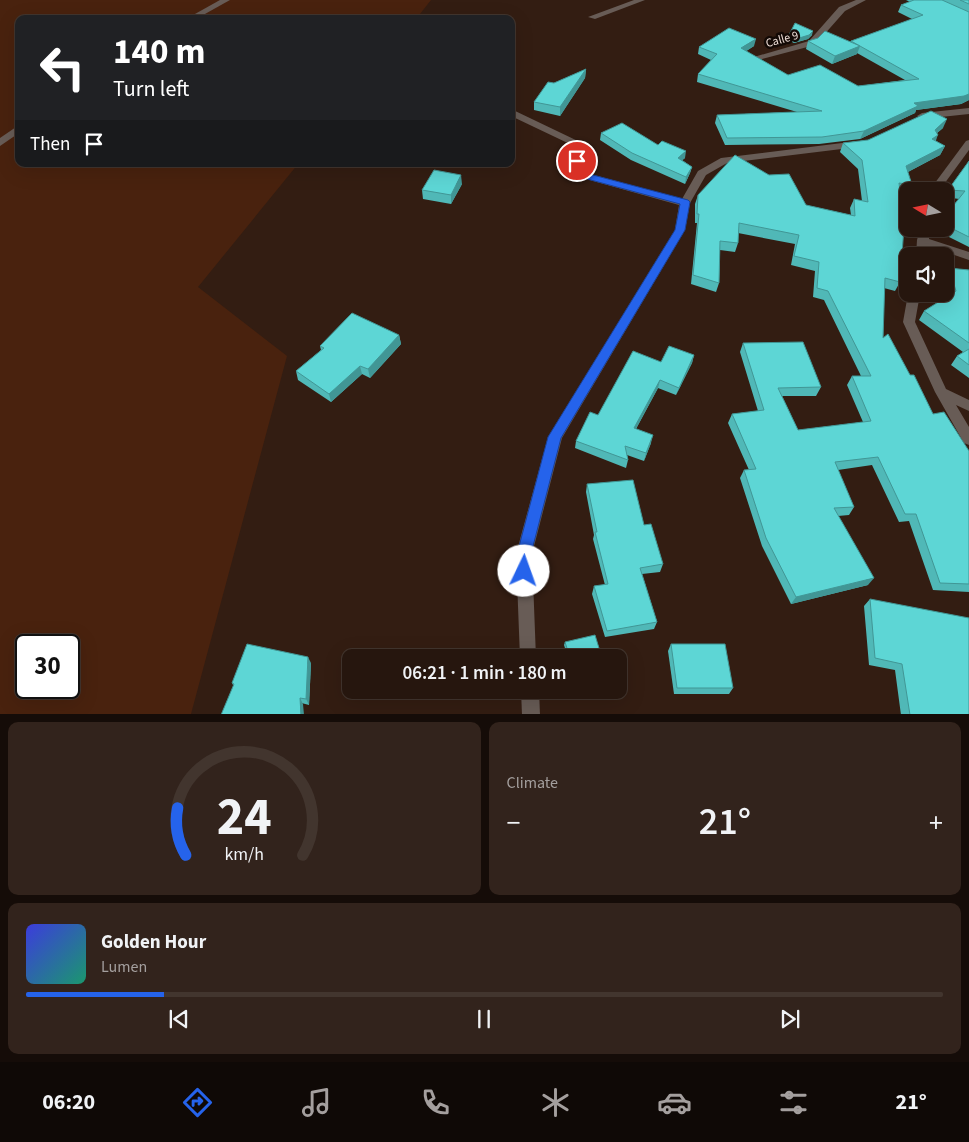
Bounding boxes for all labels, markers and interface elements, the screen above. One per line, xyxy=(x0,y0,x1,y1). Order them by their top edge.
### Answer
text: 140 m xyxy=(113,27,205,77)
street label: Calle 9 xyxy=(764,27,800,52)
icon: left xyxy=(30,35,95,100)
text: Turn left xyxy=(113,73,189,105)
icon: arrive xyxy=(80,130,108,158)
text: Then xyxy=(30,131,70,158)
pin xyxy=(556,140,598,182)
icon: arrive xyxy=(563,147,591,175)
north arrow xyxy=(899,182,954,238)
map controls xyxy=(899,182,954,302)
button: sound xyxy=(899,247,954,302)
position arrow xyxy=(497,544,549,596)
speed limit sign: 30 xyxy=(15,634,80,699)
text: 06:21 · 1 min · 180 m xyxy=(402,660,567,687)
text: Climate xyxy=(507,772,558,794)
text: 24 xyxy=(217,781,272,855)
text: 21° xyxy=(699,795,751,849)
text: − xyxy=(507,803,520,843)
text: + xyxy=(929,803,943,843)
text: km/h xyxy=(224,842,264,867)
text: Golden Hour xyxy=(101,929,206,956)
text: Lumen xyxy=(101,956,147,978)
icon: previous xyxy=(165,1005,193,1033)
icon: pause xyxy=(470,1005,498,1033)
icon: next xyxy=(776,1005,804,1033)
icon: directions xyxy=(180,1085,215,1120)
icon: music xyxy=(299,1085,334,1120)
icon: phone xyxy=(418,1085,453,1120)
icon: climate xyxy=(538,1085,573,1120)
icon: car xyxy=(657,1085,692,1120)
icon: filters xyxy=(776,1085,811,1120)
text: 06:20 xyxy=(42,1086,95,1118)
text: 21° xyxy=(896,1086,927,1118)

